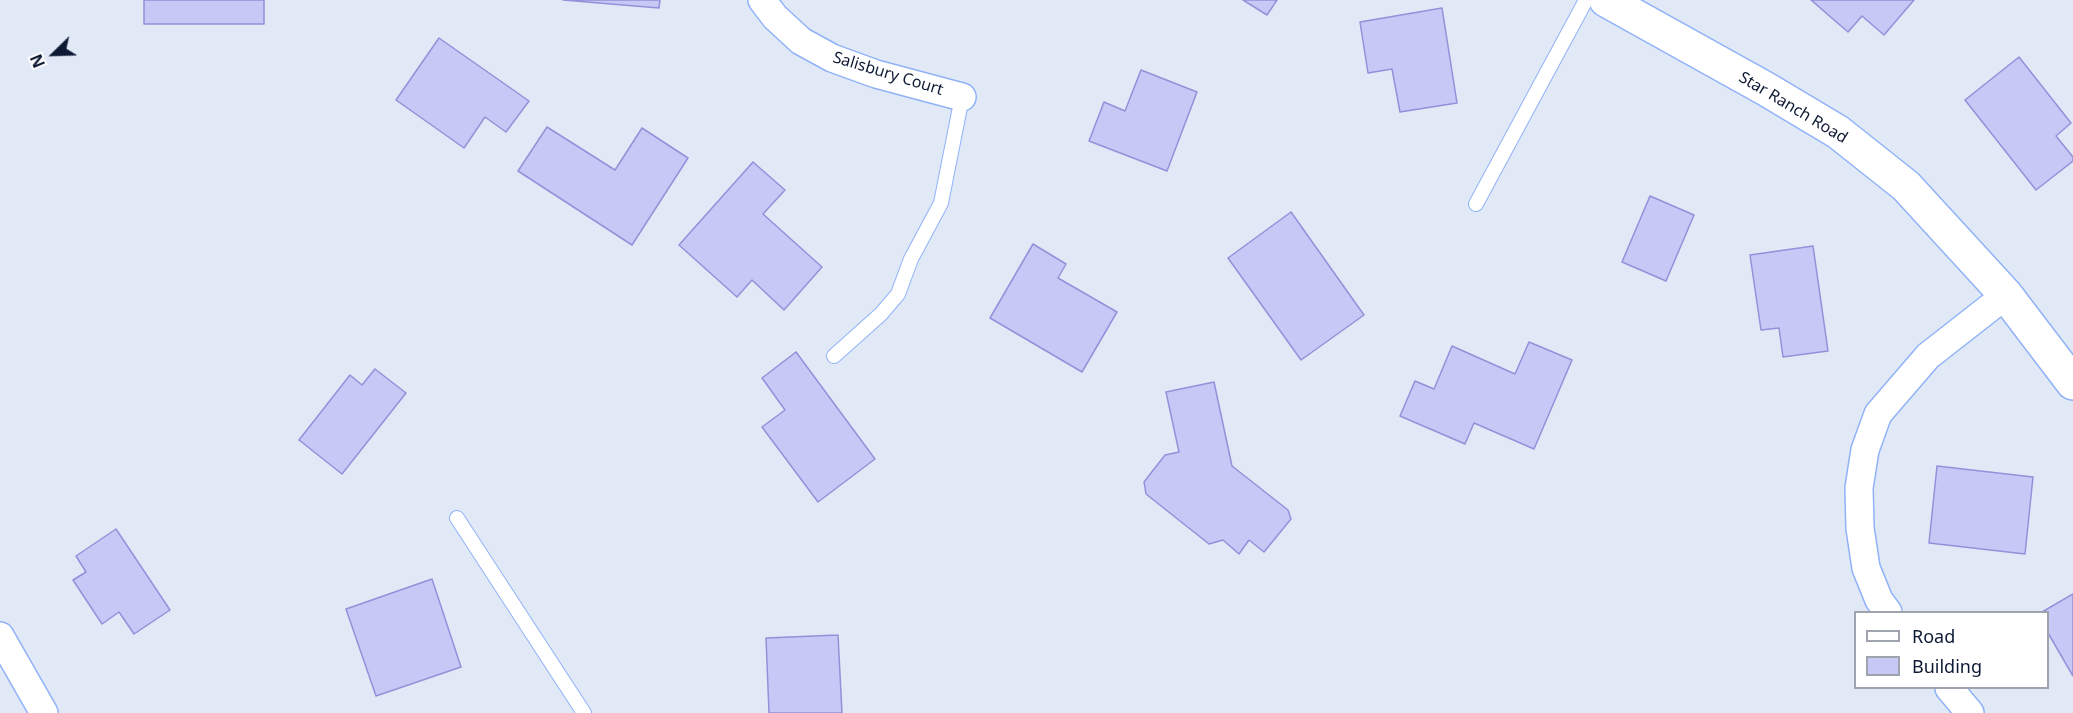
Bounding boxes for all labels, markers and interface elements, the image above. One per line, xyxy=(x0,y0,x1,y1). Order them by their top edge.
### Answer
north arrow xyxy=(24,24,84,84)
street label: Salisbury Court xyxy=(830,48,946,100)
text: N xyxy=(25,51,50,71)
street label: Star Ranch Road xyxy=(1735,68,1851,148)
legend xyxy=(1854,611,2049,689)
text: Road xyxy=(1912,624,1955,648)
text: Building xyxy=(1912,654,1982,678)

